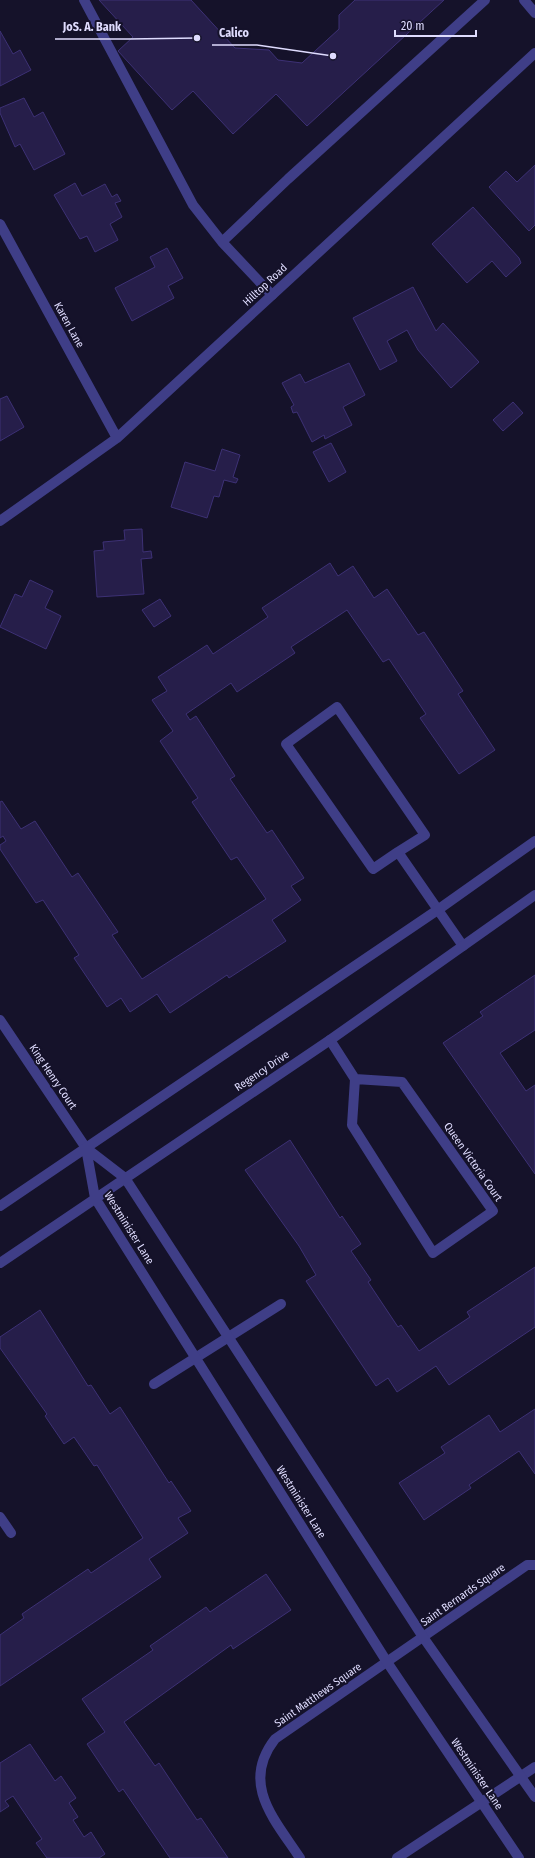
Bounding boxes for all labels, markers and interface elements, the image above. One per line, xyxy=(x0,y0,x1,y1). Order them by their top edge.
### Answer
scale bar xyxy=(395,12,476,38)
callout: JoS. A. Bank xyxy=(55,15,129,39)
text: 20 m xyxy=(401,19,425,33)
text: JoS. A. Bank xyxy=(62,20,122,34)
callout: Calico xyxy=(212,21,257,45)
text: Calico xyxy=(219,26,249,40)
street label: Hilltop Road xyxy=(240,261,290,309)
street label: Karen Lane xyxy=(51,300,87,350)
street label: King Henry Court xyxy=(26,1042,80,1112)
street label: Regency Drive xyxy=(232,1048,292,1094)
street label: Queen Victoria Court xyxy=(441,1120,505,1204)
street label: Westminister Lane xyxy=(101,1189,157,1267)
street label: Westminister Lane xyxy=(273,1463,329,1541)
street label: Saint Bernards Square xyxy=(418,1561,508,1629)
street label: Saint Matthews Square xyxy=(272,1660,364,1730)
street label: Westminister Lane xyxy=(448,1736,506,1812)

